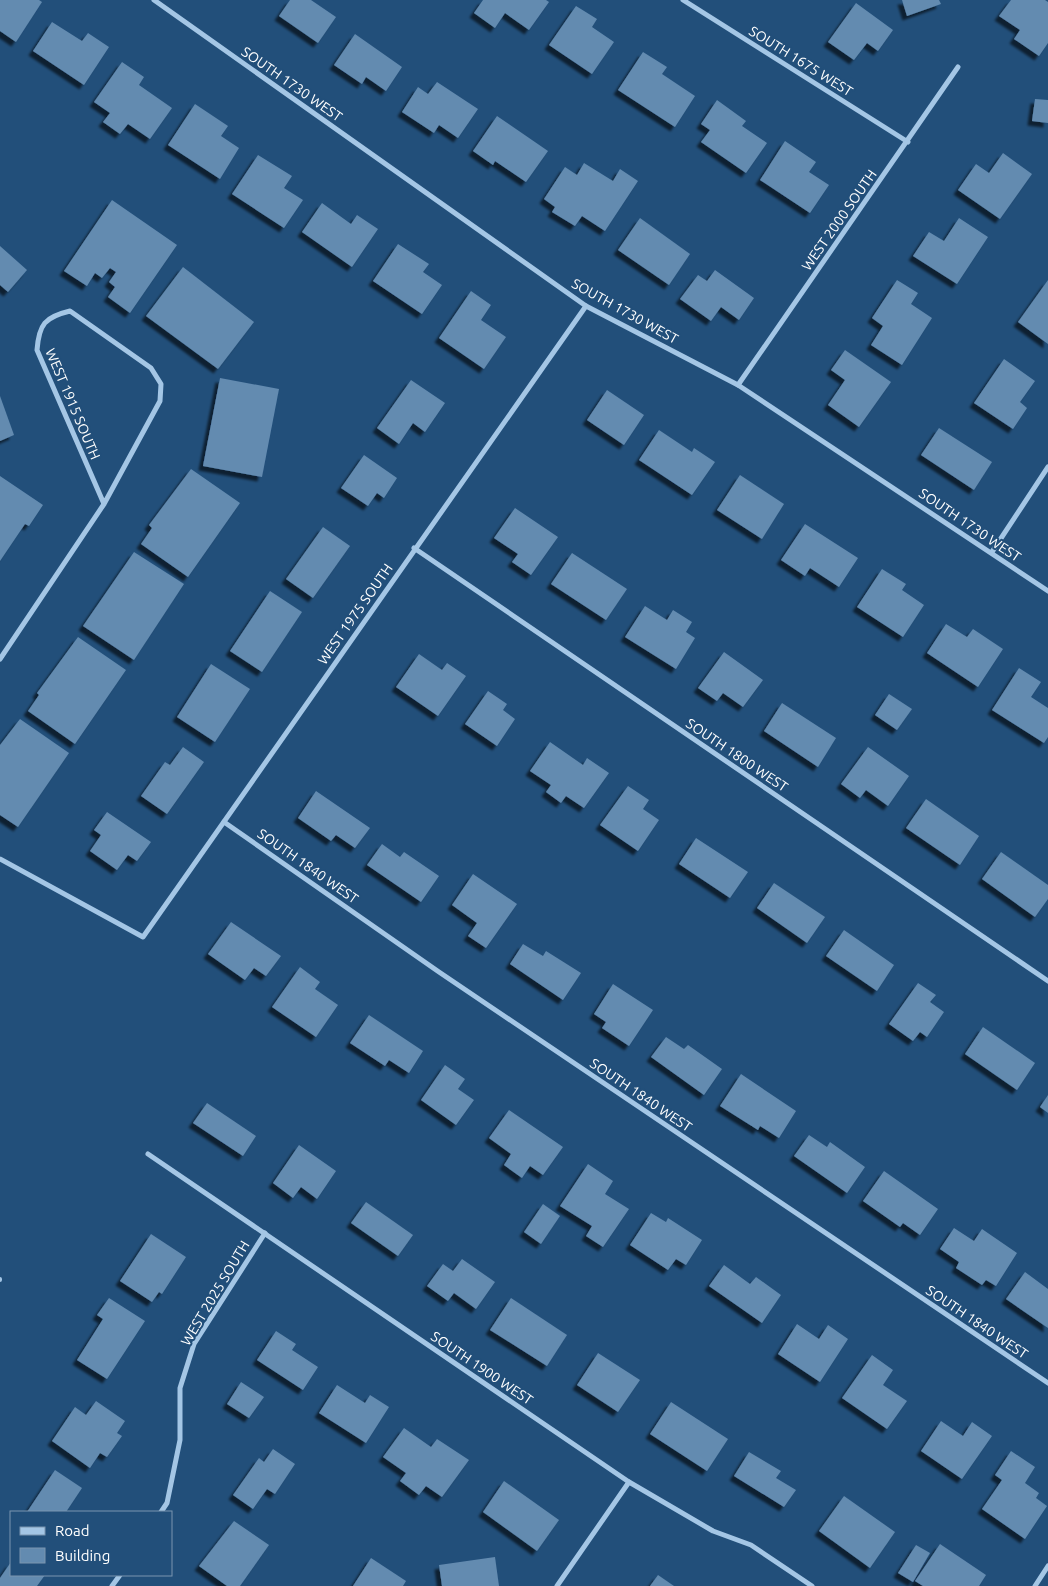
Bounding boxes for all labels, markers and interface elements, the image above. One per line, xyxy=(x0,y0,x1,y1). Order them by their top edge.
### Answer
street label: SOUTH 1675 WEST xyxy=(746,23,856,99)
street label: SOUTH 1730 WEST xyxy=(239,43,346,125)
street label: WEST 2000 SOUTH xyxy=(798,167,880,273)
street label: SOUTH 1730 WEST xyxy=(569,275,681,347)
street label: WEST 1915 SOUTH xyxy=(42,346,104,462)
street label: SOUTH 1730 WEST xyxy=(916,485,1024,565)
street label: WEST 1975 SOUTH xyxy=(314,561,396,667)
street label: SOUTH 1800 WEST xyxy=(683,715,791,795)
street label: SOUTH 1840 WEST xyxy=(255,825,362,907)
street label: SOUTH 1840 WEST xyxy=(587,1055,695,1135)
street label: WEST 2025 SOUTH xyxy=(177,1238,253,1348)
street label: SOUTH 1840 WEST xyxy=(923,1282,1031,1362)
street label: SOUTH 1900 WEST xyxy=(428,1328,536,1408)
legend xyxy=(10,1511,172,1576)
text: Road xyxy=(55,1522,90,1539)
text: Building xyxy=(55,1547,110,1564)

